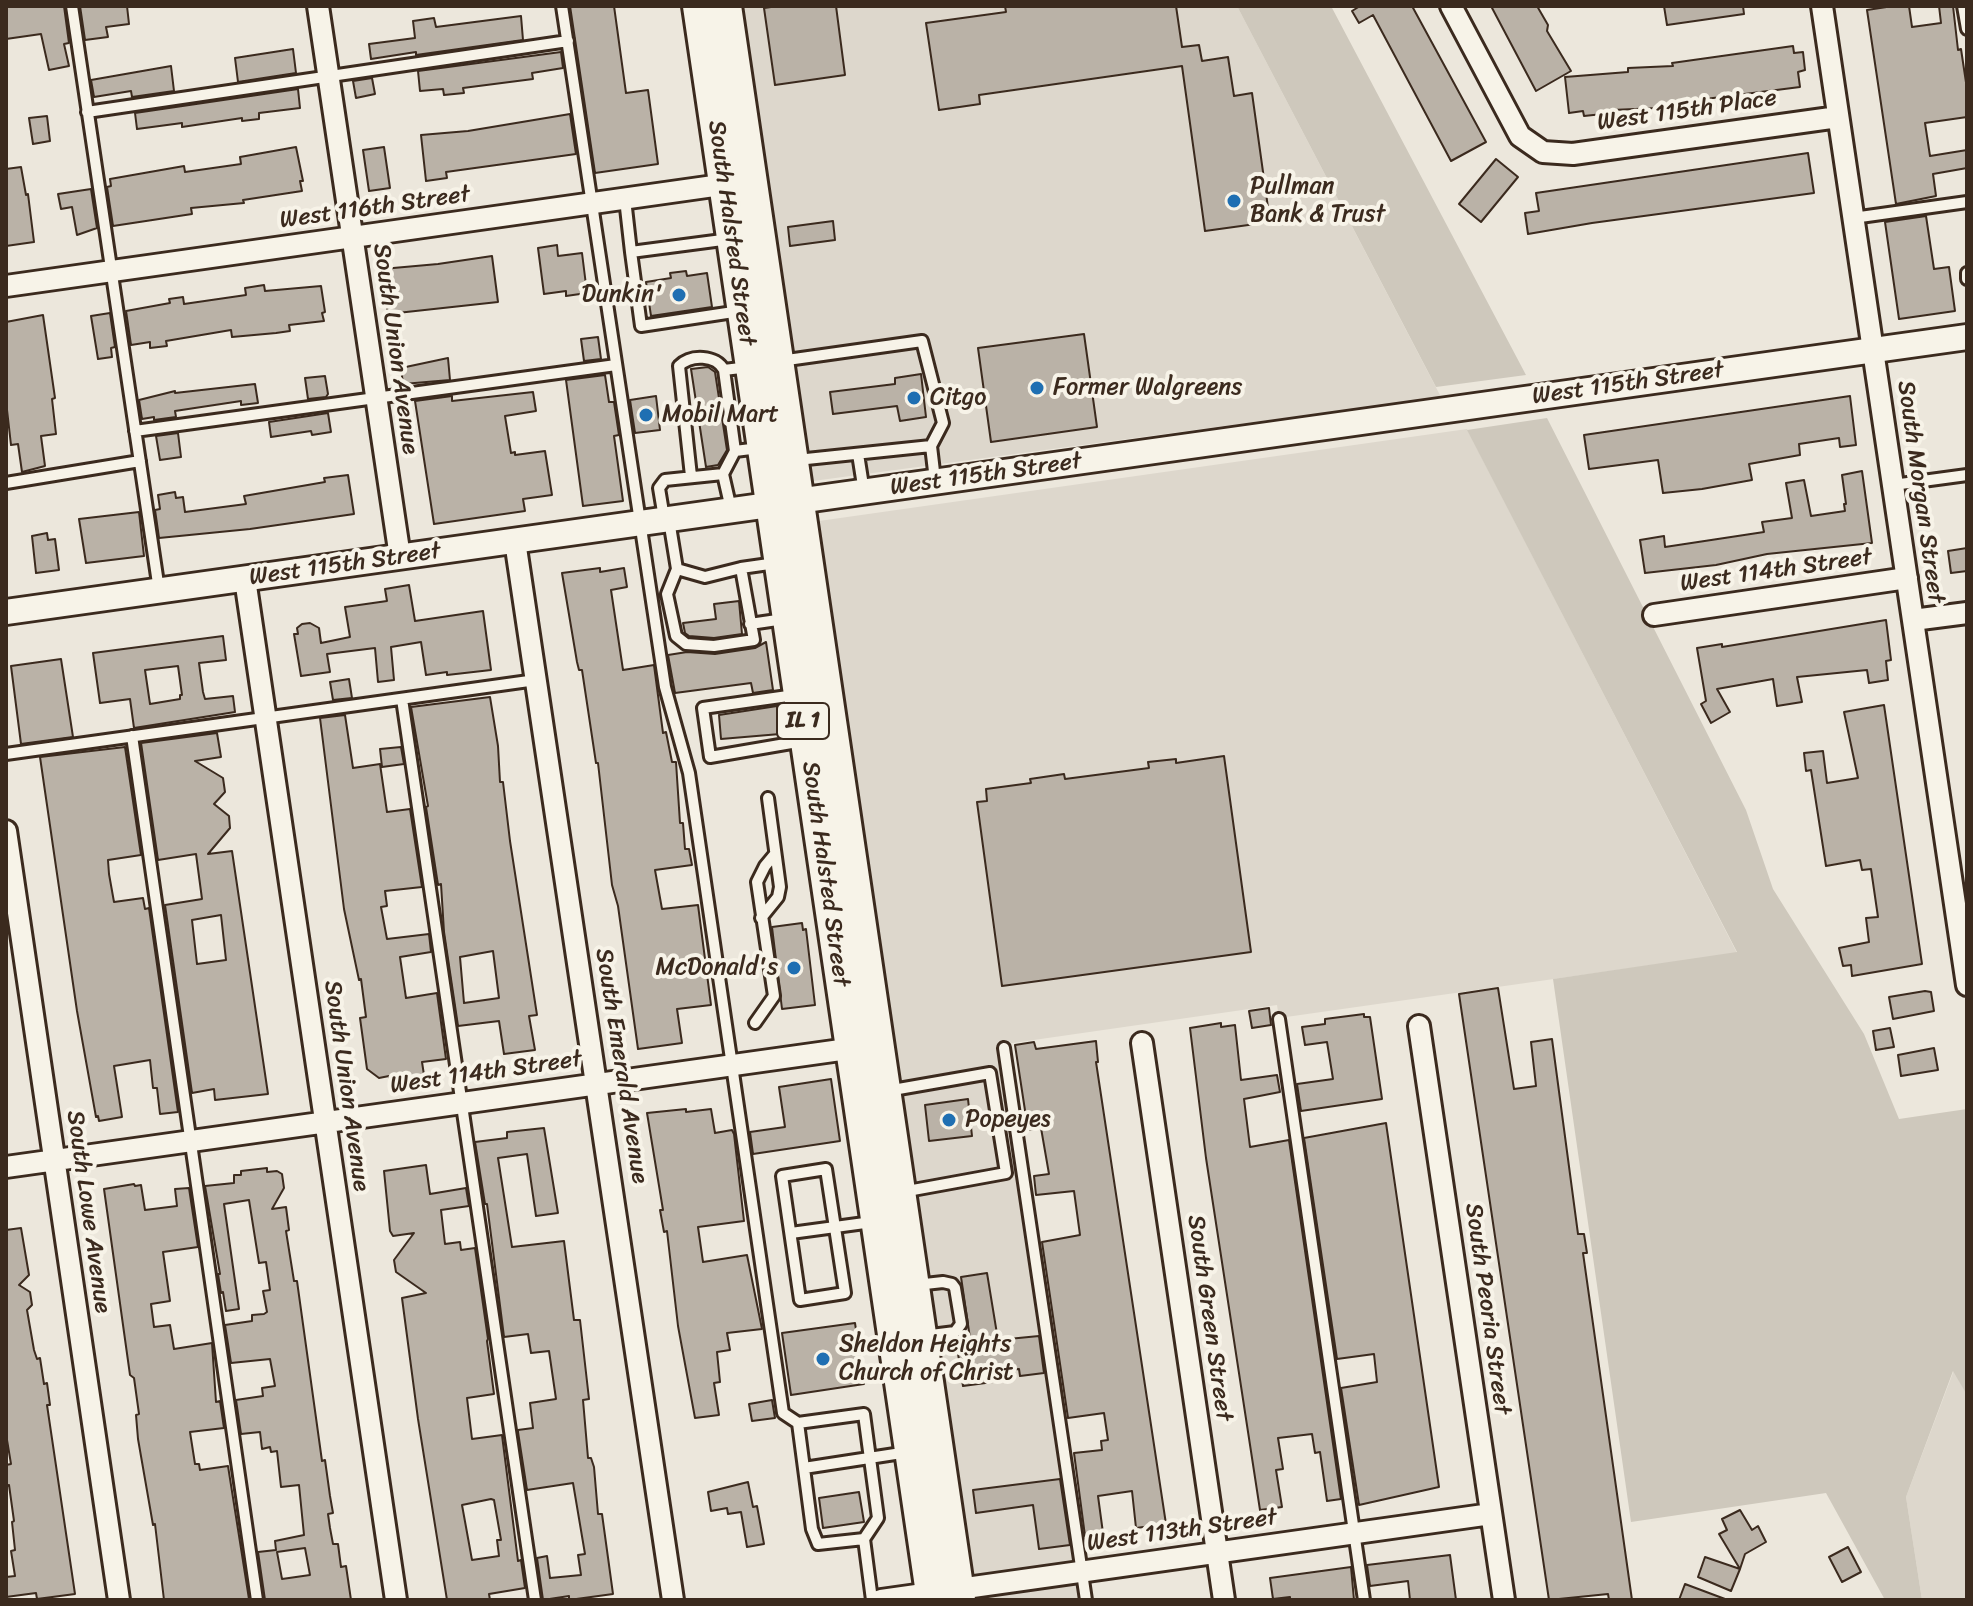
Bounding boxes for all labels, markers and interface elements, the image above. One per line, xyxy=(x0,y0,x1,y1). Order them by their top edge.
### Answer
street label: West 115th Place xyxy=(1595,84,1779,138)
street label: South Halsted Street xyxy=(701,119,761,347)
place label: Pullman Bank & Trust xyxy=(1250,173,1385,229)
street label: West 116th Street xyxy=(278,180,472,236)
marker: Pullman Bank & Trust xyxy=(1225,192,1243,210)
street label: South Union Avenue xyxy=(366,242,424,456)
place label: Dunkin' xyxy=(581,281,663,309)
marker: Dunkin' xyxy=(670,286,688,304)
street label: West 115th Street xyxy=(1530,356,1726,412)
place label: Former Walgreens xyxy=(1053,374,1242,402)
marker: Former Walgreens xyxy=(1028,379,1046,397)
street label: South Morgan Street xyxy=(1890,379,1950,605)
place label: Citgo xyxy=(930,384,986,412)
marker: Citgo xyxy=(905,389,923,407)
place label: Mobil Mart xyxy=(662,401,779,429)
marker: Mobil Mart xyxy=(637,406,655,424)
street label: West 115th Street xyxy=(888,447,1084,503)
street label: West 115th Street xyxy=(247,537,443,593)
street label: West 114th Street xyxy=(1678,543,1874,599)
road number: IL 1 xyxy=(777,703,829,739)
street label: South Halsted Street xyxy=(795,760,855,988)
street label: South Emerald Avenue xyxy=(588,946,654,1186)
place label: McDonald's xyxy=(655,954,778,982)
marker: McDonald's xyxy=(785,959,803,977)
street label: South Union Avenue xyxy=(317,979,375,1193)
street label: West 114th Street xyxy=(388,1045,584,1101)
place label: Popeyes xyxy=(965,1106,1051,1134)
street label: South Lowe Avenue xyxy=(60,1109,116,1315)
marker: Popeyes xyxy=(940,1111,958,1129)
street label: South Peoria Street xyxy=(1458,1202,1516,1416)
street label: South Green Street xyxy=(1180,1213,1238,1423)
place label: Sheldon Heights Church of Christ xyxy=(839,1331,1013,1387)
marker: Sheldon Heights Church of Christ xyxy=(814,1350,832,1368)
street label: West 113th Street xyxy=(1085,1503,1279,1559)

